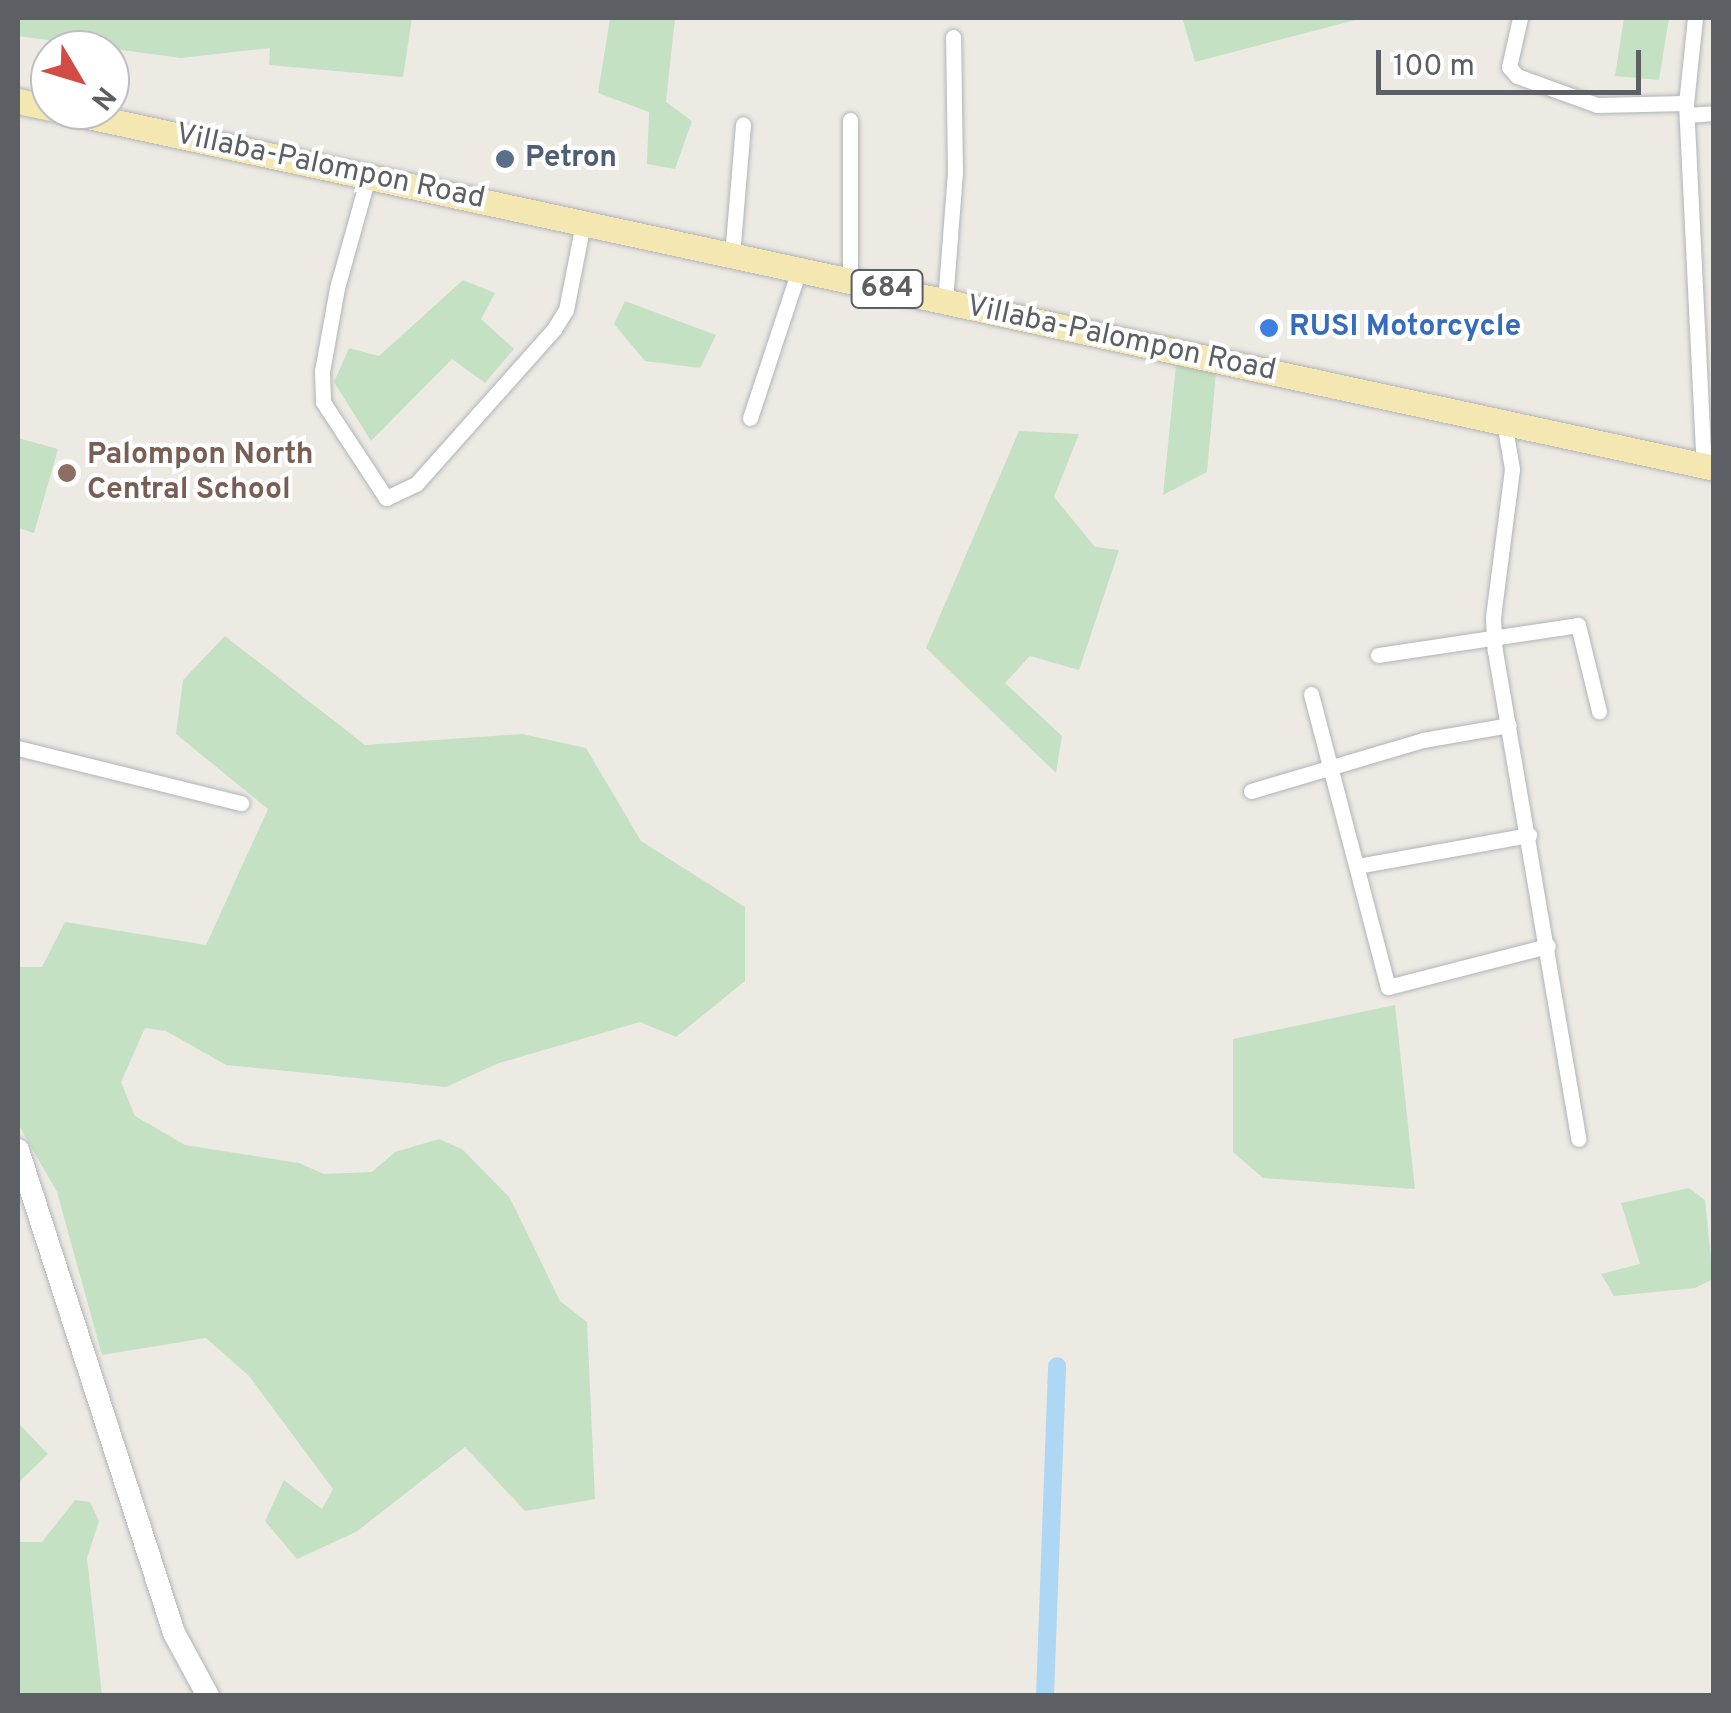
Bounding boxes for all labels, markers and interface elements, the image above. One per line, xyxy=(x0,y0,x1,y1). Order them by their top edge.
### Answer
north arrow xyxy=(30,30,130,130)
scale bar xyxy=(1381,30,1646,92)
text: 100 m xyxy=(1393,49,1475,86)
text: N xyxy=(82,78,122,116)
street label: Villaba-Palompon Road xyxy=(172,118,488,218)
place label: Petron xyxy=(525,141,617,177)
marker: Petron xyxy=(494,148,516,170)
road number: 684 xyxy=(850,266,924,312)
street label: Villaba-Palompon Road xyxy=(963,290,1279,390)
place label: RUSI Motorcycle xyxy=(1289,310,1521,346)
marker: RUSI Motorcycle xyxy=(1258,317,1280,339)
place label: Palompon North Central School xyxy=(87,438,313,508)
marker: Palompon North Central School xyxy=(56,462,78,484)

